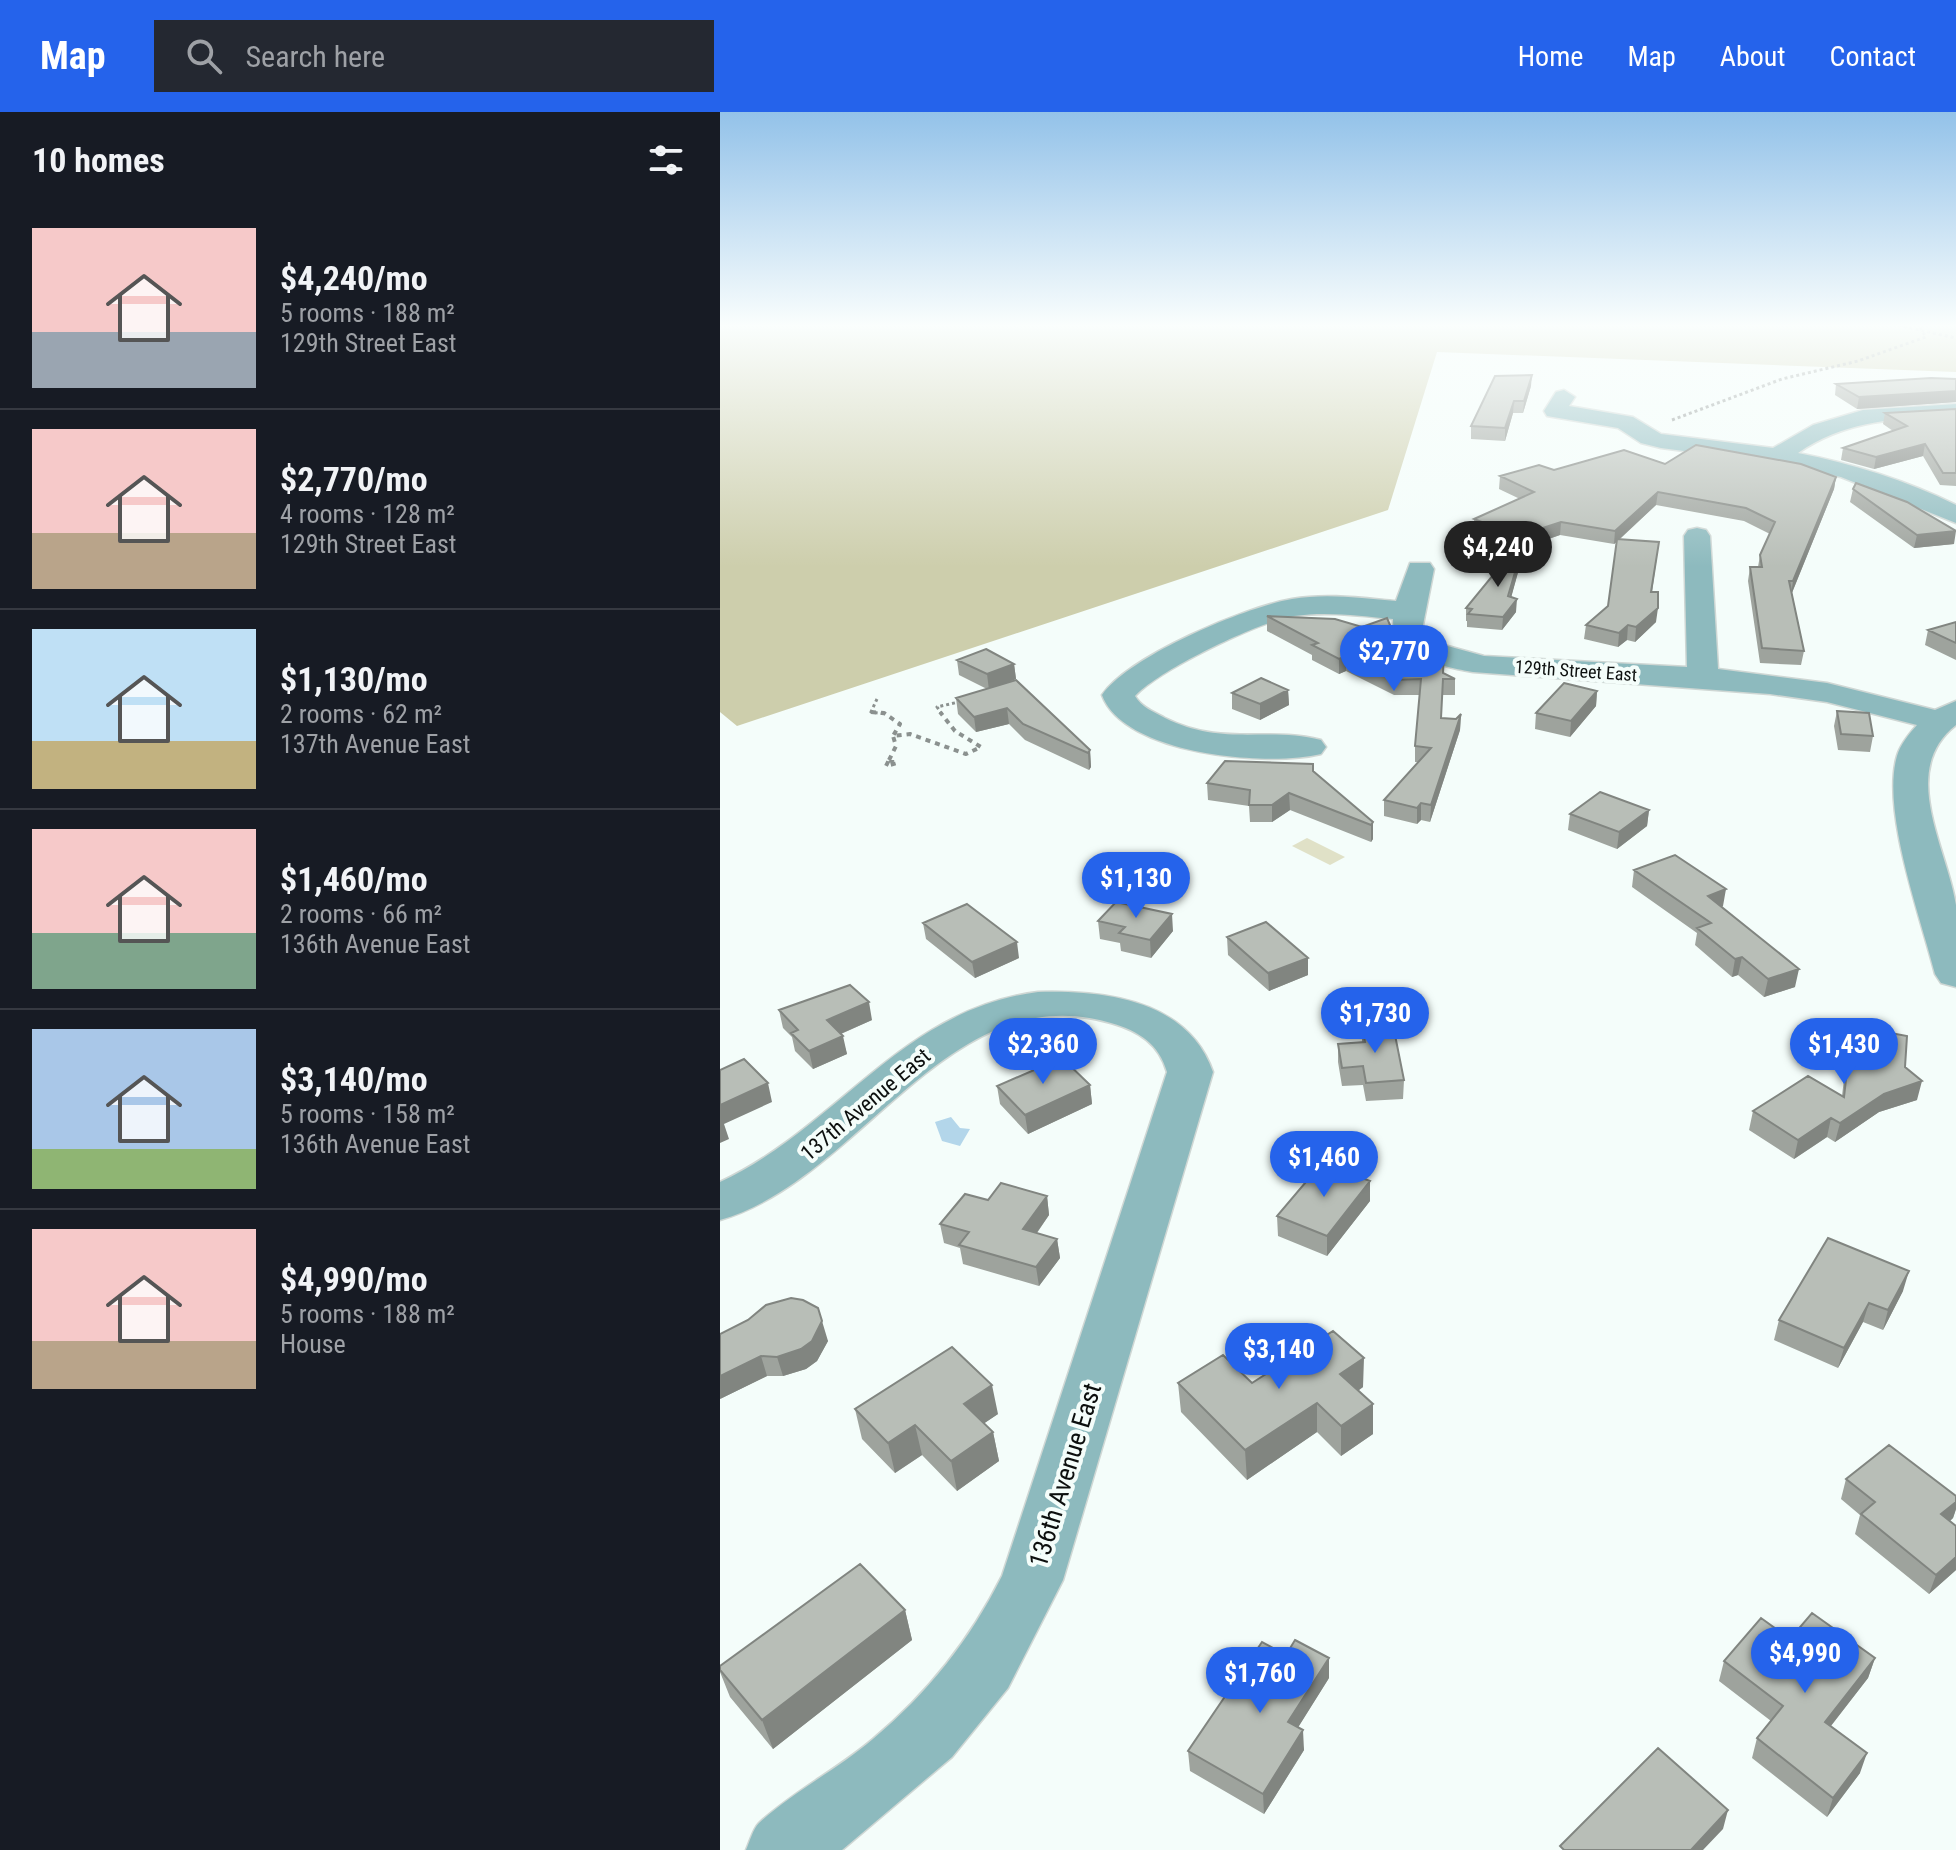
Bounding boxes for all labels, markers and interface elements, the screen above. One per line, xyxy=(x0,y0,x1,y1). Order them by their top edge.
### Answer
search box xyxy=(154,20,714,92)
text: Map xyxy=(40,34,106,78)
icon: search xyxy=(182,34,226,78)
text: Search here xyxy=(246,39,385,74)
text: Home xyxy=(1518,40,1583,73)
text: Map xyxy=(1627,40,1676,73)
text: About xyxy=(1720,40,1786,73)
text: Contact xyxy=(1830,40,1916,73)
icon: filters xyxy=(644,138,688,182)
text: 10 homes xyxy=(32,140,165,180)
text: $4,240/mo xyxy=(280,258,428,298)
icon: home xyxy=(96,260,192,356)
text: 5 rooms · 188 m² xyxy=(280,298,455,328)
text: 129th Street East xyxy=(280,328,457,358)
text: $2,770/mo xyxy=(280,459,428,499)
icon: home xyxy=(96,461,192,557)
text: 4 rooms · 128 m² xyxy=(280,499,455,529)
pin: $4,240 xyxy=(1433,521,1563,589)
text: 129th Street East xyxy=(280,529,457,559)
text: $4,240 xyxy=(1462,532,1534,562)
pin: $2,770 xyxy=(1329,625,1459,693)
text: $2,770 xyxy=(1358,636,1430,666)
street label: 129th Street East xyxy=(1514,656,1638,685)
text: $1,130/mo xyxy=(280,659,428,699)
icon: home xyxy=(96,661,192,757)
text: 2 rooms · 62 m² xyxy=(280,699,442,729)
text: 137th Avenue East xyxy=(280,729,470,759)
pin: $1,130 xyxy=(1071,852,1201,920)
text: $1,460/mo xyxy=(280,859,428,899)
icon: home xyxy=(96,861,192,957)
text: $1,130 xyxy=(1100,863,1172,893)
text: 2 rooms · 66 m² xyxy=(280,899,442,929)
text: 136th Avenue East xyxy=(280,929,470,959)
pin: $1,730 xyxy=(1310,987,1440,1055)
text: $1,730 xyxy=(1339,998,1411,1028)
pin: $2,360 xyxy=(978,1018,1108,1086)
pin: $1,430 xyxy=(1779,1018,1909,1086)
text: $2,360 xyxy=(1007,1029,1079,1059)
text: $1,430 xyxy=(1808,1029,1880,1059)
street label: 137th Avenue East xyxy=(796,1043,935,1166)
text: $3,140/mo xyxy=(280,1059,428,1099)
icon: home xyxy=(96,1061,192,1157)
text: 5 rooms · 158 m² xyxy=(280,1099,455,1129)
text: 136th Avenue East xyxy=(280,1129,470,1159)
pin: $1,460 xyxy=(1259,1131,1389,1199)
text: $1,460 xyxy=(1288,1142,1360,1172)
text: $4,990/mo xyxy=(280,1259,428,1299)
icon: home xyxy=(96,1261,192,1357)
text: 5 rooms · 188 m² xyxy=(280,1299,455,1329)
pin: $3,140 xyxy=(1214,1323,1344,1391)
text: House xyxy=(280,1329,346,1359)
text: $3,140 xyxy=(1243,1334,1315,1364)
street label: 136th Avenue East xyxy=(1023,1380,1107,1570)
pin: $4,990 xyxy=(1740,1627,1870,1695)
text: $4,990 xyxy=(1769,1638,1841,1668)
pin: $1,760 xyxy=(1195,1647,1325,1715)
text: $1,760 xyxy=(1224,1658,1296,1688)

